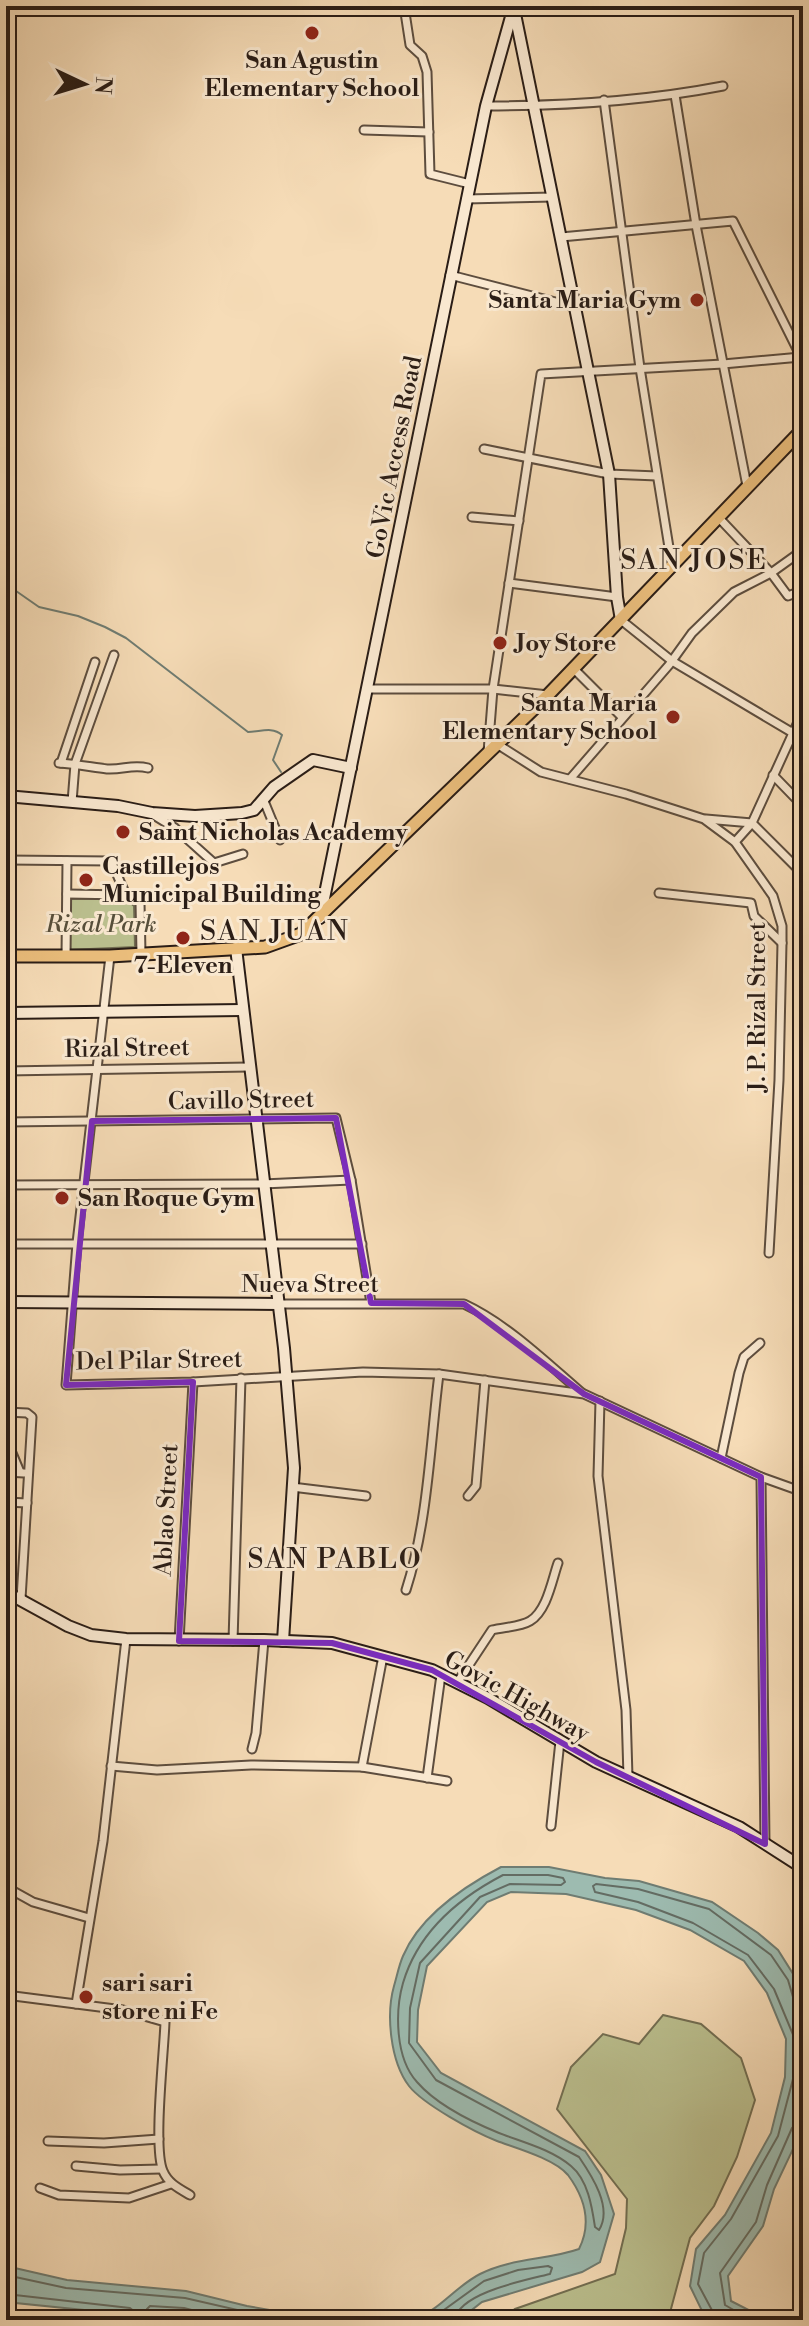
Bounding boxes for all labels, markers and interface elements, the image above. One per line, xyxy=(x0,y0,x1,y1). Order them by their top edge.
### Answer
marker: San Agustin Elementary School xyxy=(303,24,321,42)
north arrow xyxy=(44,44,124,124)
place label: San Agustin Elementary School xyxy=(205,46,420,104)
text: N xyxy=(88,76,117,96)
place label: Santa Maria Gym xyxy=(489,286,681,316)
marker: Santa Maria Gym xyxy=(688,291,706,309)
street label: GoVic Access Road xyxy=(361,353,429,561)
district label: SAN JOSE xyxy=(620,543,768,578)
place label: Joy Store xyxy=(513,629,617,659)
marker: Joy Store xyxy=(491,634,509,652)
place label: Santa Maria Elementary School xyxy=(442,689,658,747)
marker: Santa Maria Elementary School xyxy=(664,708,682,726)
place label: Saint Nicholas Academy xyxy=(139,818,408,848)
marker: Saint Nicholas Academy xyxy=(114,823,132,841)
place label: Castillejos Municipal Building xyxy=(102,852,322,910)
marker: Castillejos Municipal Building xyxy=(77,871,95,889)
park label: Rizal Park xyxy=(45,910,156,940)
district label: SAN JUAN xyxy=(200,914,350,949)
street label: J. P. Rizal Street xyxy=(743,921,773,1093)
marker: 7-Eleven xyxy=(174,929,192,947)
place label: 7-Eleven xyxy=(133,951,233,981)
street label: Rizal Street xyxy=(64,1033,190,1065)
street label: Cavillo Street xyxy=(168,1085,315,1117)
place label: San Roque Gym xyxy=(78,1184,255,1214)
marker: San Roque Gym xyxy=(53,1189,71,1207)
street label: Nueva Street xyxy=(241,1270,379,1300)
street label: Del Pilar Street xyxy=(75,1345,243,1377)
street label: Ablao Street xyxy=(148,1443,185,1578)
district label: SAN PABLO xyxy=(247,1542,423,1577)
street label: Govic Highway xyxy=(439,1645,595,1749)
place label: sari sari store ni Fe xyxy=(102,1969,218,2027)
marker: sari sari store ni Fe xyxy=(77,1988,95,2006)

